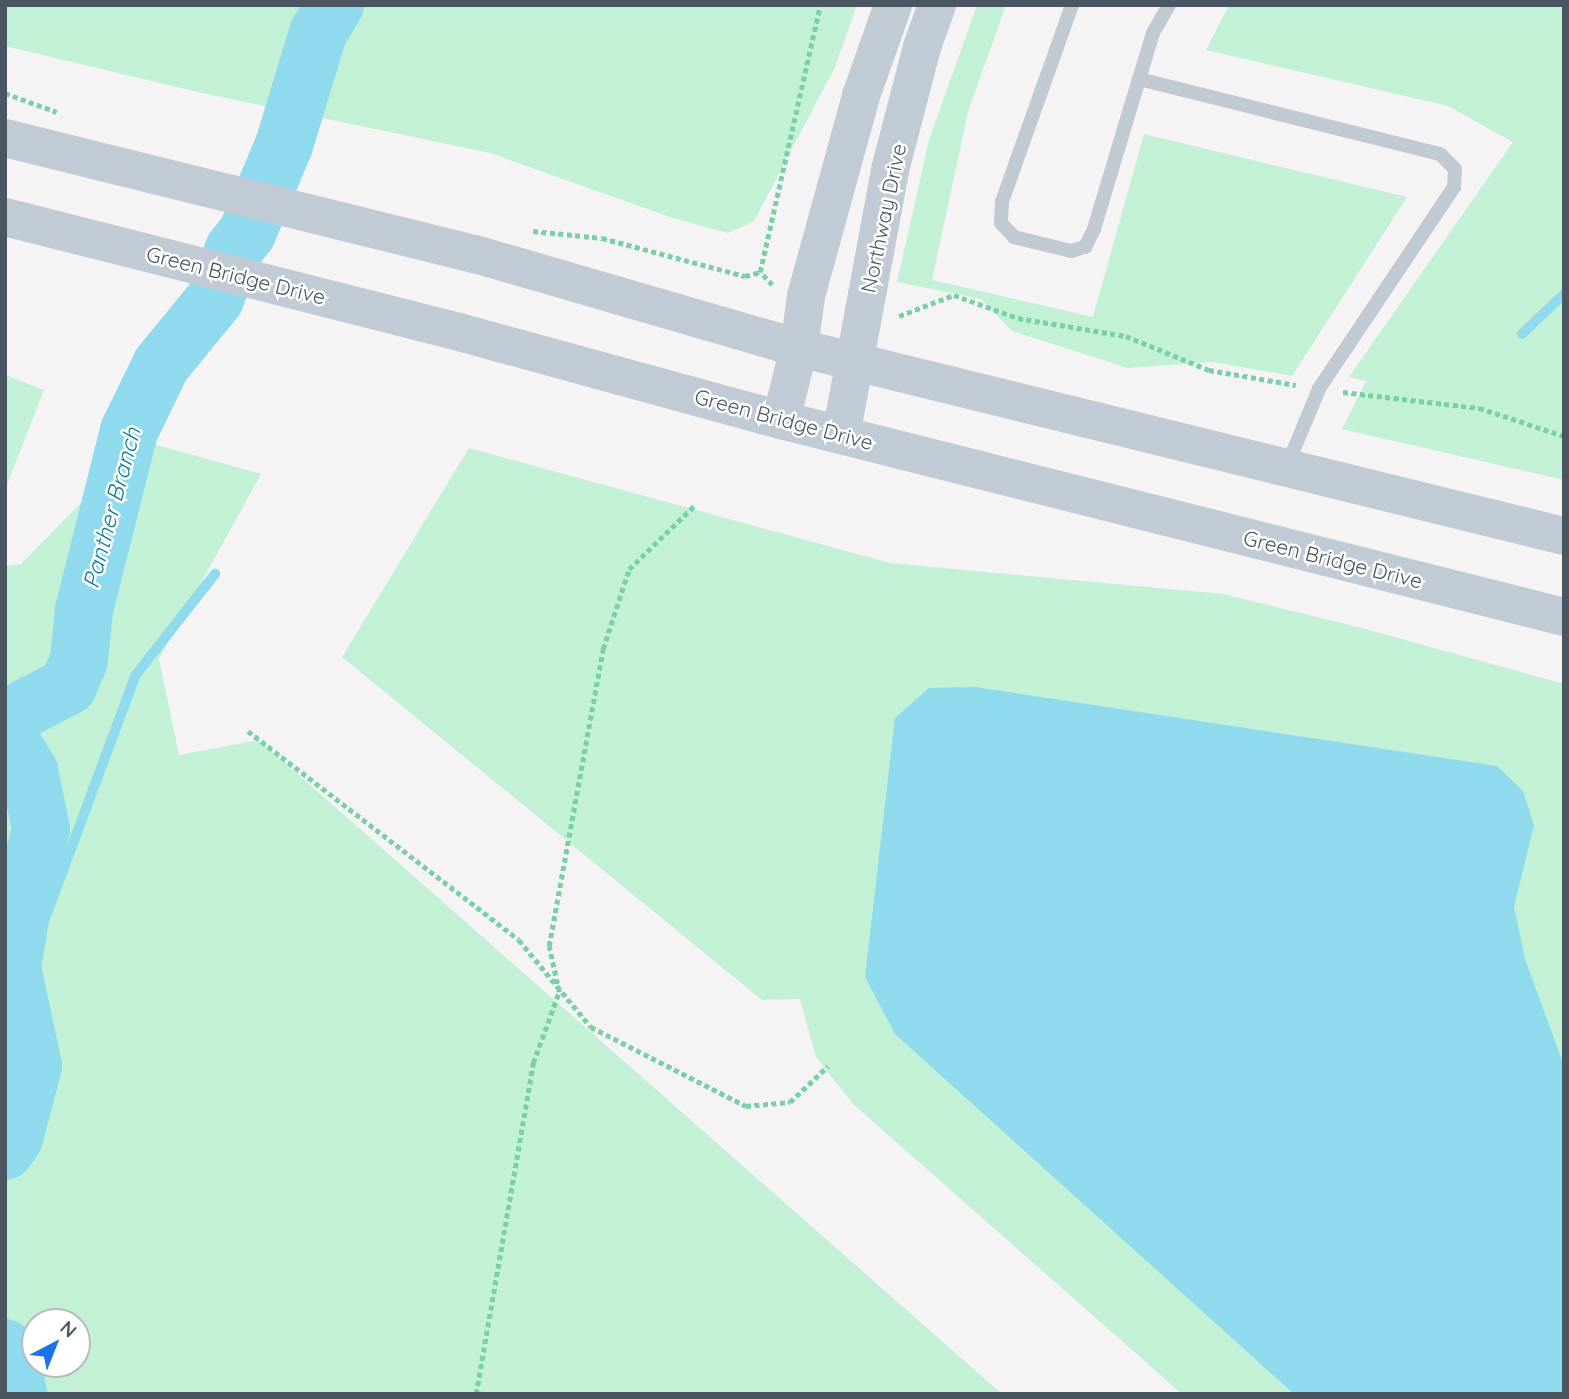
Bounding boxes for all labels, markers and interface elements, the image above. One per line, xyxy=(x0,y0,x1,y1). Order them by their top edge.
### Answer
street label: Northway Drive xyxy=(855,141,911,295)
street label: Green Bridge Drive xyxy=(144,241,328,309)
street label: Green Bridge Drive xyxy=(692,383,876,455)
water label: Panther Branch xyxy=(77,424,147,592)
street label: Green Bridge Drive xyxy=(1241,525,1425,593)
north arrow xyxy=(21,1308,91,1378)
text: N xyxy=(55,1315,82,1342)

